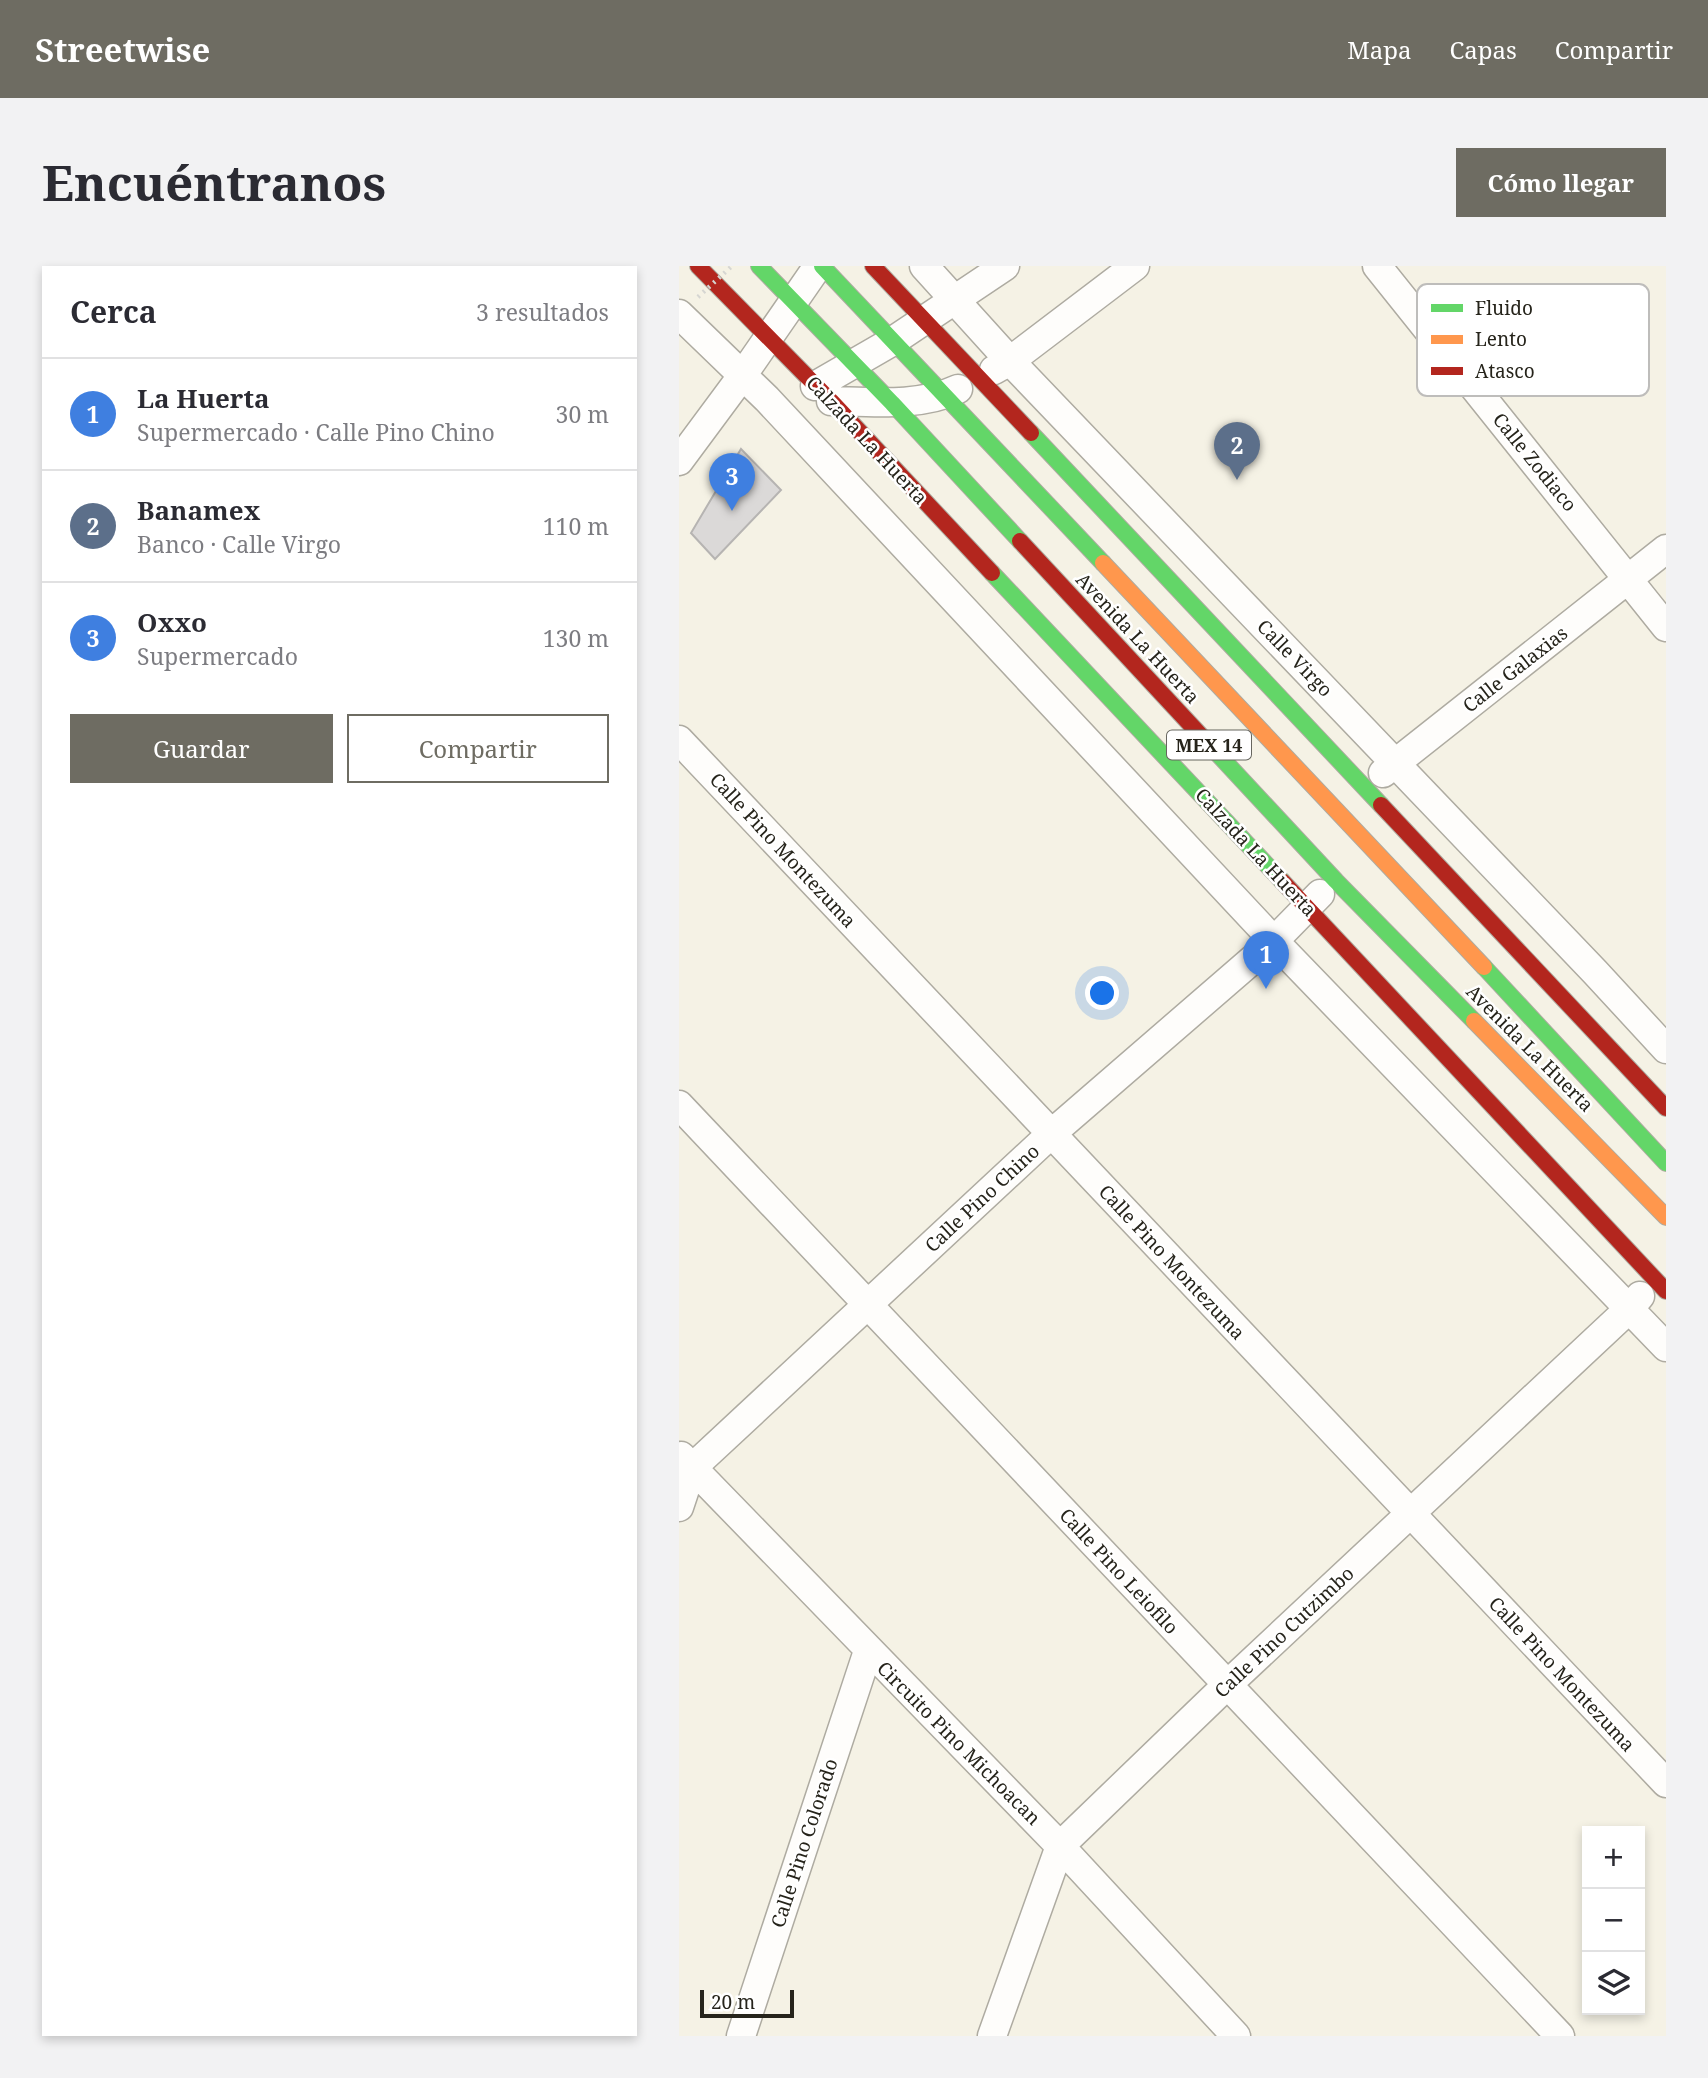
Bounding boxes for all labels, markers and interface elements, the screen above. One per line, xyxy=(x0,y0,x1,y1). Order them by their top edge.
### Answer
text: Streetwise xyxy=(35,27,210,72)
text: Mapa xyxy=(1347,33,1411,66)
text: Capas xyxy=(1449,33,1517,66)
text: Compartir xyxy=(1555,33,1673,66)
button: Cómo llegar xyxy=(1456,148,1666,217)
text: Encuéntranos xyxy=(42,149,386,215)
legend xyxy=(1417,284,1649,396)
text: Cerca xyxy=(70,291,157,332)
text: Fluido xyxy=(1475,295,1533,321)
text: 3 resultados xyxy=(476,296,609,328)
text: Lento xyxy=(1475,326,1527,352)
text: Atasco xyxy=(1475,358,1535,384)
street label: Calzada La Huerta xyxy=(801,370,933,510)
text: La Huerta xyxy=(137,380,270,416)
text: 1 xyxy=(87,398,100,430)
text: 30 m xyxy=(556,398,609,430)
street label: Calle Zodiaco xyxy=(1487,407,1583,517)
text: Supermercado · Calle Pino Chino xyxy=(137,416,495,448)
pin: 2 xyxy=(1214,422,1260,480)
pin: 3 xyxy=(709,453,755,511)
text: Banamex xyxy=(137,492,260,528)
text: 2 xyxy=(87,510,100,542)
text: 110 m xyxy=(543,510,609,542)
text: Banco · Calle Virgo xyxy=(137,528,341,560)
street label: Avenida La Huerta xyxy=(1070,567,1206,709)
text: Oxxo xyxy=(137,604,207,640)
street label: Calle Virgo xyxy=(1252,614,1338,702)
street label: Calle Galaxias xyxy=(1457,620,1573,718)
text: 3 xyxy=(87,622,100,654)
text: 130 m xyxy=(543,622,609,654)
text: Supermercado xyxy=(137,640,298,672)
button: Guardar xyxy=(70,714,333,783)
button: Compartir xyxy=(347,714,609,783)
road number: MEX 14 xyxy=(1167,730,1251,760)
street label: Calle Pino Montezuma xyxy=(704,767,862,933)
street label: Calzada La Huerta xyxy=(1190,782,1322,922)
pin: 1 xyxy=(1243,931,1289,989)
your location xyxy=(1085,976,1119,1010)
street label: Avenida La Huerta xyxy=(1461,979,1599,1117)
street label: Calle Pino Chino xyxy=(919,1138,1045,1258)
street label: Calle Pino Montezuma xyxy=(1093,1179,1251,1345)
street label: Calle Pino Leiofilo xyxy=(1054,1502,1184,1640)
street label: Calle Pino Cutzimbo xyxy=(1209,1561,1359,1703)
street label: Calle Pino Montezuma xyxy=(1483,1591,1641,1757)
street label: Circuito Pino Michoacan xyxy=(871,1655,1047,1831)
street label: Calle Pino Colorado xyxy=(764,1755,844,1931)
map controls xyxy=(1582,1826,1645,2015)
button: + xyxy=(1582,1826,1645,1889)
button: − xyxy=(1582,1889,1645,1952)
button: layers xyxy=(1582,1952,1645,2015)
scale bar xyxy=(700,1987,795,2019)
text: 20 m xyxy=(711,1989,755,2015)

